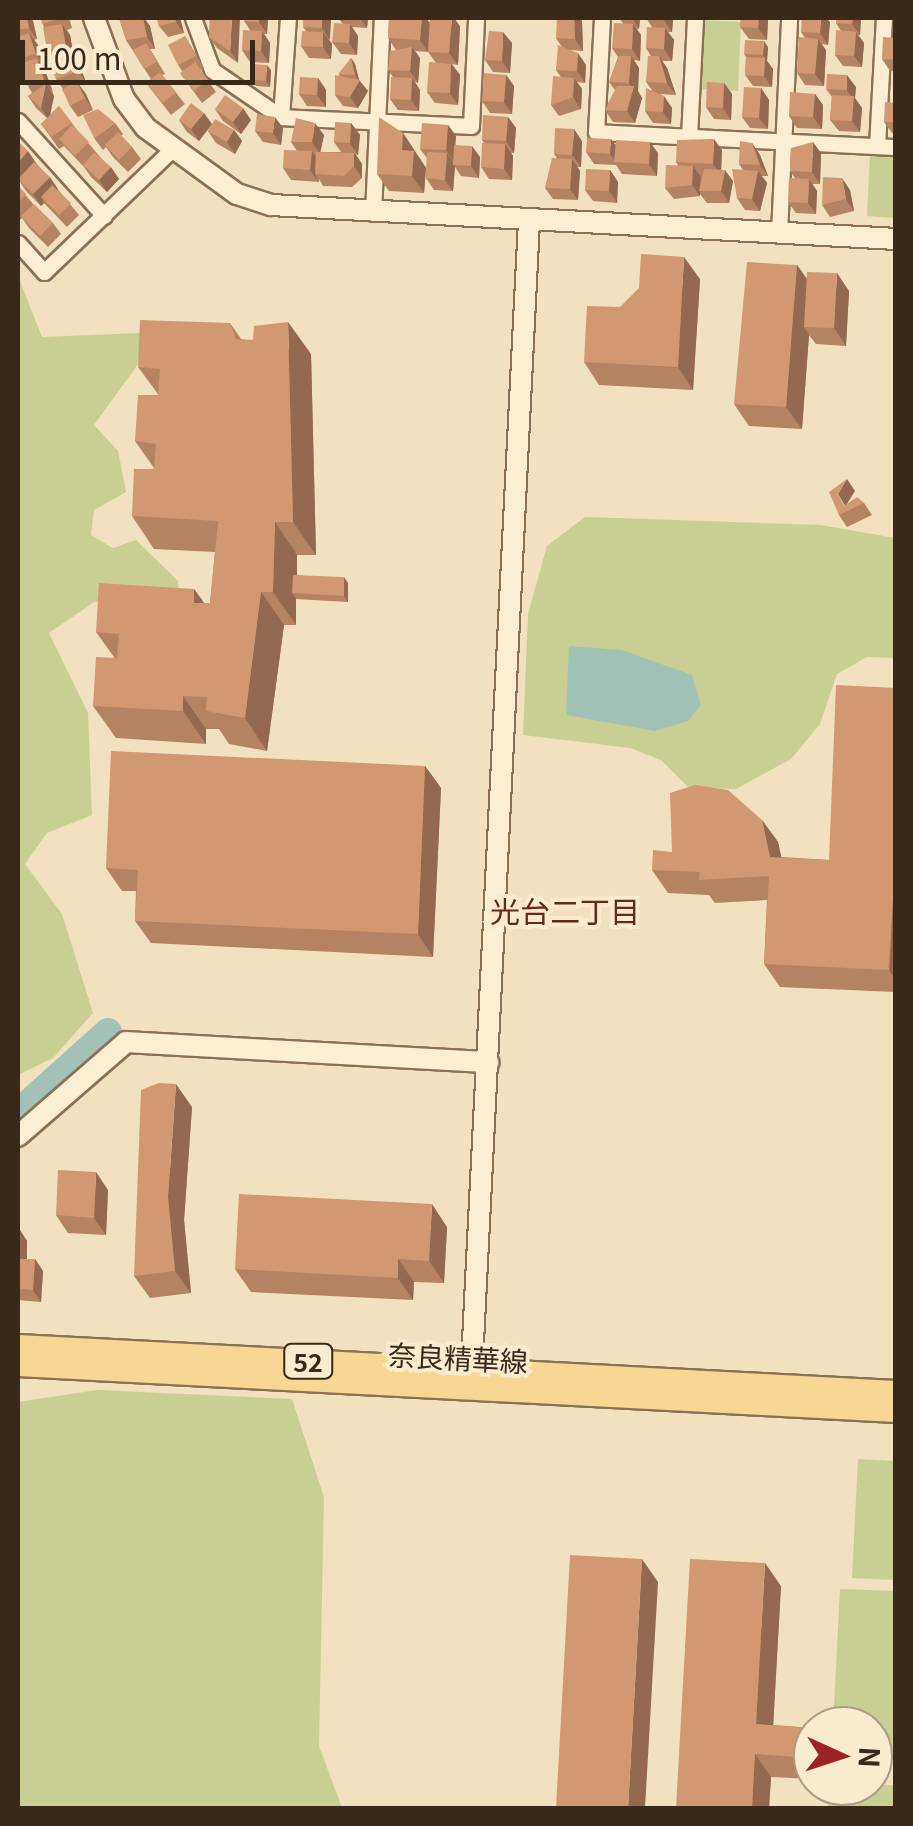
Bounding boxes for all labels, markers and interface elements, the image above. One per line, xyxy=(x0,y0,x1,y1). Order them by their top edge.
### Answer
scale bar xyxy=(25,20,260,82)
text: 100 m xyxy=(37,35,121,79)
district label: 光台二丁目 xyxy=(490,892,640,928)
street label: 奈良精華線 xyxy=(387,1337,529,1377)
road number: 52 xyxy=(283,1341,333,1381)
north arrow xyxy=(793,1706,893,1806)
text: N xyxy=(850,1746,891,1769)

